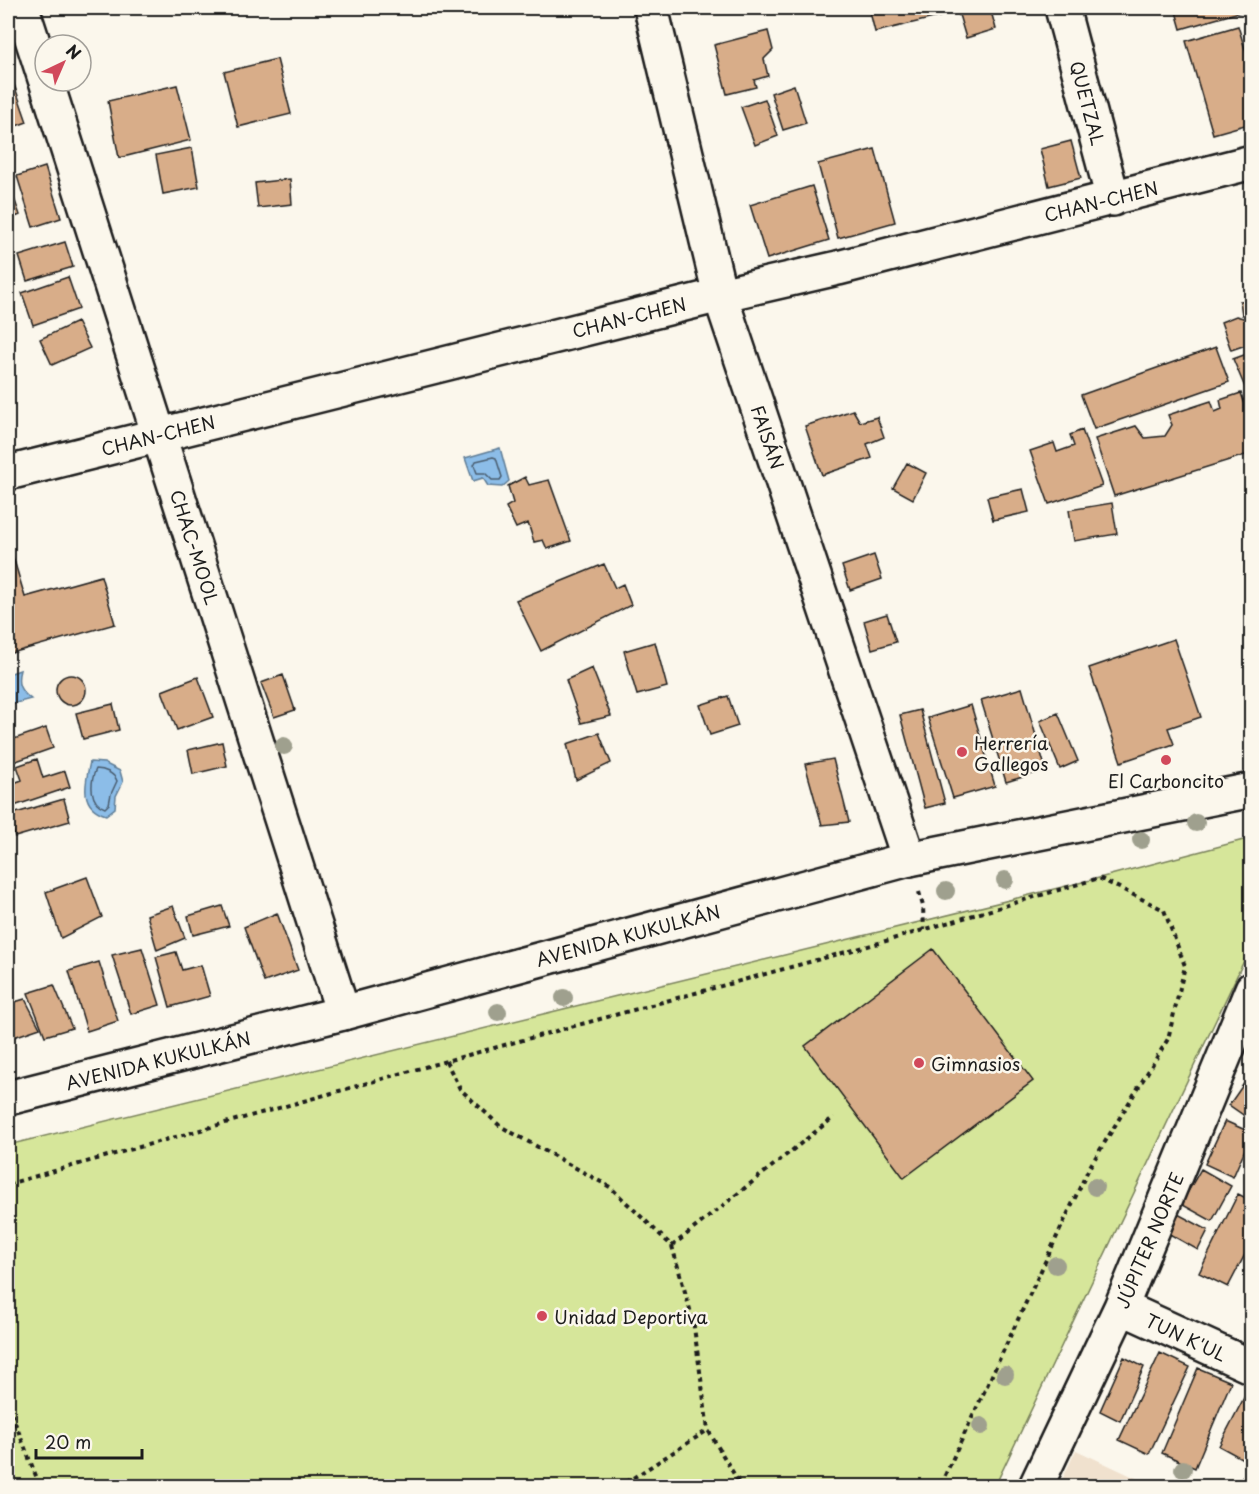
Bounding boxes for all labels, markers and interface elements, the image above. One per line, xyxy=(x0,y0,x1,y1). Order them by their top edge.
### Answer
north arrow xyxy=(33,33,93,93)
text: N xyxy=(61,38,87,65)
street label: QUETZAL xyxy=(1064,58,1112,148)
street label: CHAN-CHEN xyxy=(1041,174,1161,228)
street label: CHAN-CHEN xyxy=(569,290,689,344)
street label: FAISÁN xyxy=(744,401,792,473)
street label: CHAN-CHEN xyxy=(98,408,218,462)
street label: CHAC-MOOL xyxy=(164,486,226,608)
place label: Herrería Gallegos xyxy=(974,729,1049,777)
marker: Herrería Gallegos xyxy=(955,745,969,759)
marker: El Carboncito xyxy=(1159,753,1173,767)
place label: El Carboncito xyxy=(1108,767,1224,794)
street label: AVENIDA KUKULKÁN xyxy=(533,897,723,973)
street label: AVENIDA KUKULKÁN xyxy=(63,1024,253,1096)
place label: Gimnasios xyxy=(931,1050,1020,1077)
marker: Gimnasios xyxy=(912,1056,926,1070)
street label: JÚPITER NORTE xyxy=(1108,1168,1190,1312)
place label: Unidad Deportiva xyxy=(554,1303,708,1330)
street label: TUN K'UL xyxy=(1141,1306,1231,1368)
marker: Unidad Deportiva xyxy=(535,1309,549,1323)
scale bar xyxy=(36,1422,142,1460)
text: 20 m xyxy=(45,1428,91,1455)

